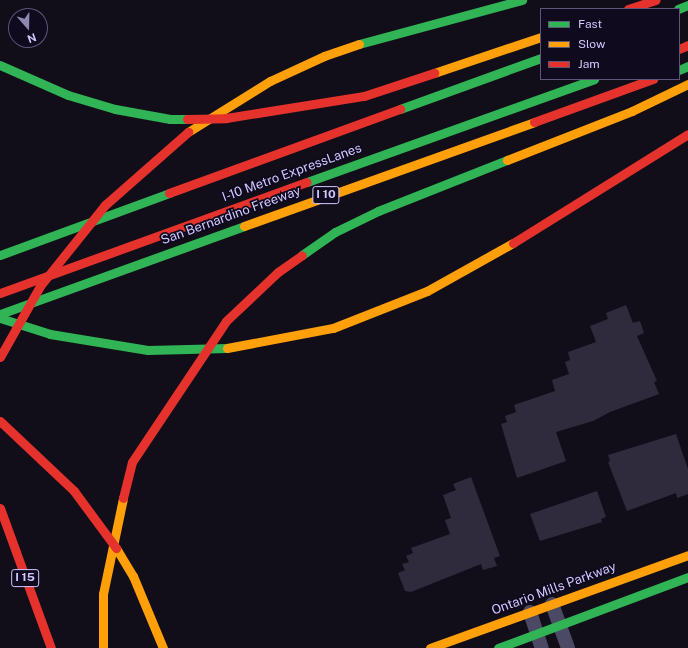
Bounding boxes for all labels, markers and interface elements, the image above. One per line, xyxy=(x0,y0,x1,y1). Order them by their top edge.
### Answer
north arrow xyxy=(8,8,48,48)
legend xyxy=(540,8,680,80)
text: Fast xyxy=(578,17,602,31)
text: N xyxy=(26,31,38,45)
text: Slow xyxy=(578,37,605,51)
text: Jam xyxy=(578,57,600,71)
street label: I-10 Metro ExpressLanes xyxy=(220,140,364,206)
street label: San Bernardino Freeway xyxy=(159,183,303,249)
road number: I 10 xyxy=(312,185,340,205)
street label: Ontario Mills Parkway xyxy=(490,559,618,619)
road number: I 15 xyxy=(11,568,39,588)

